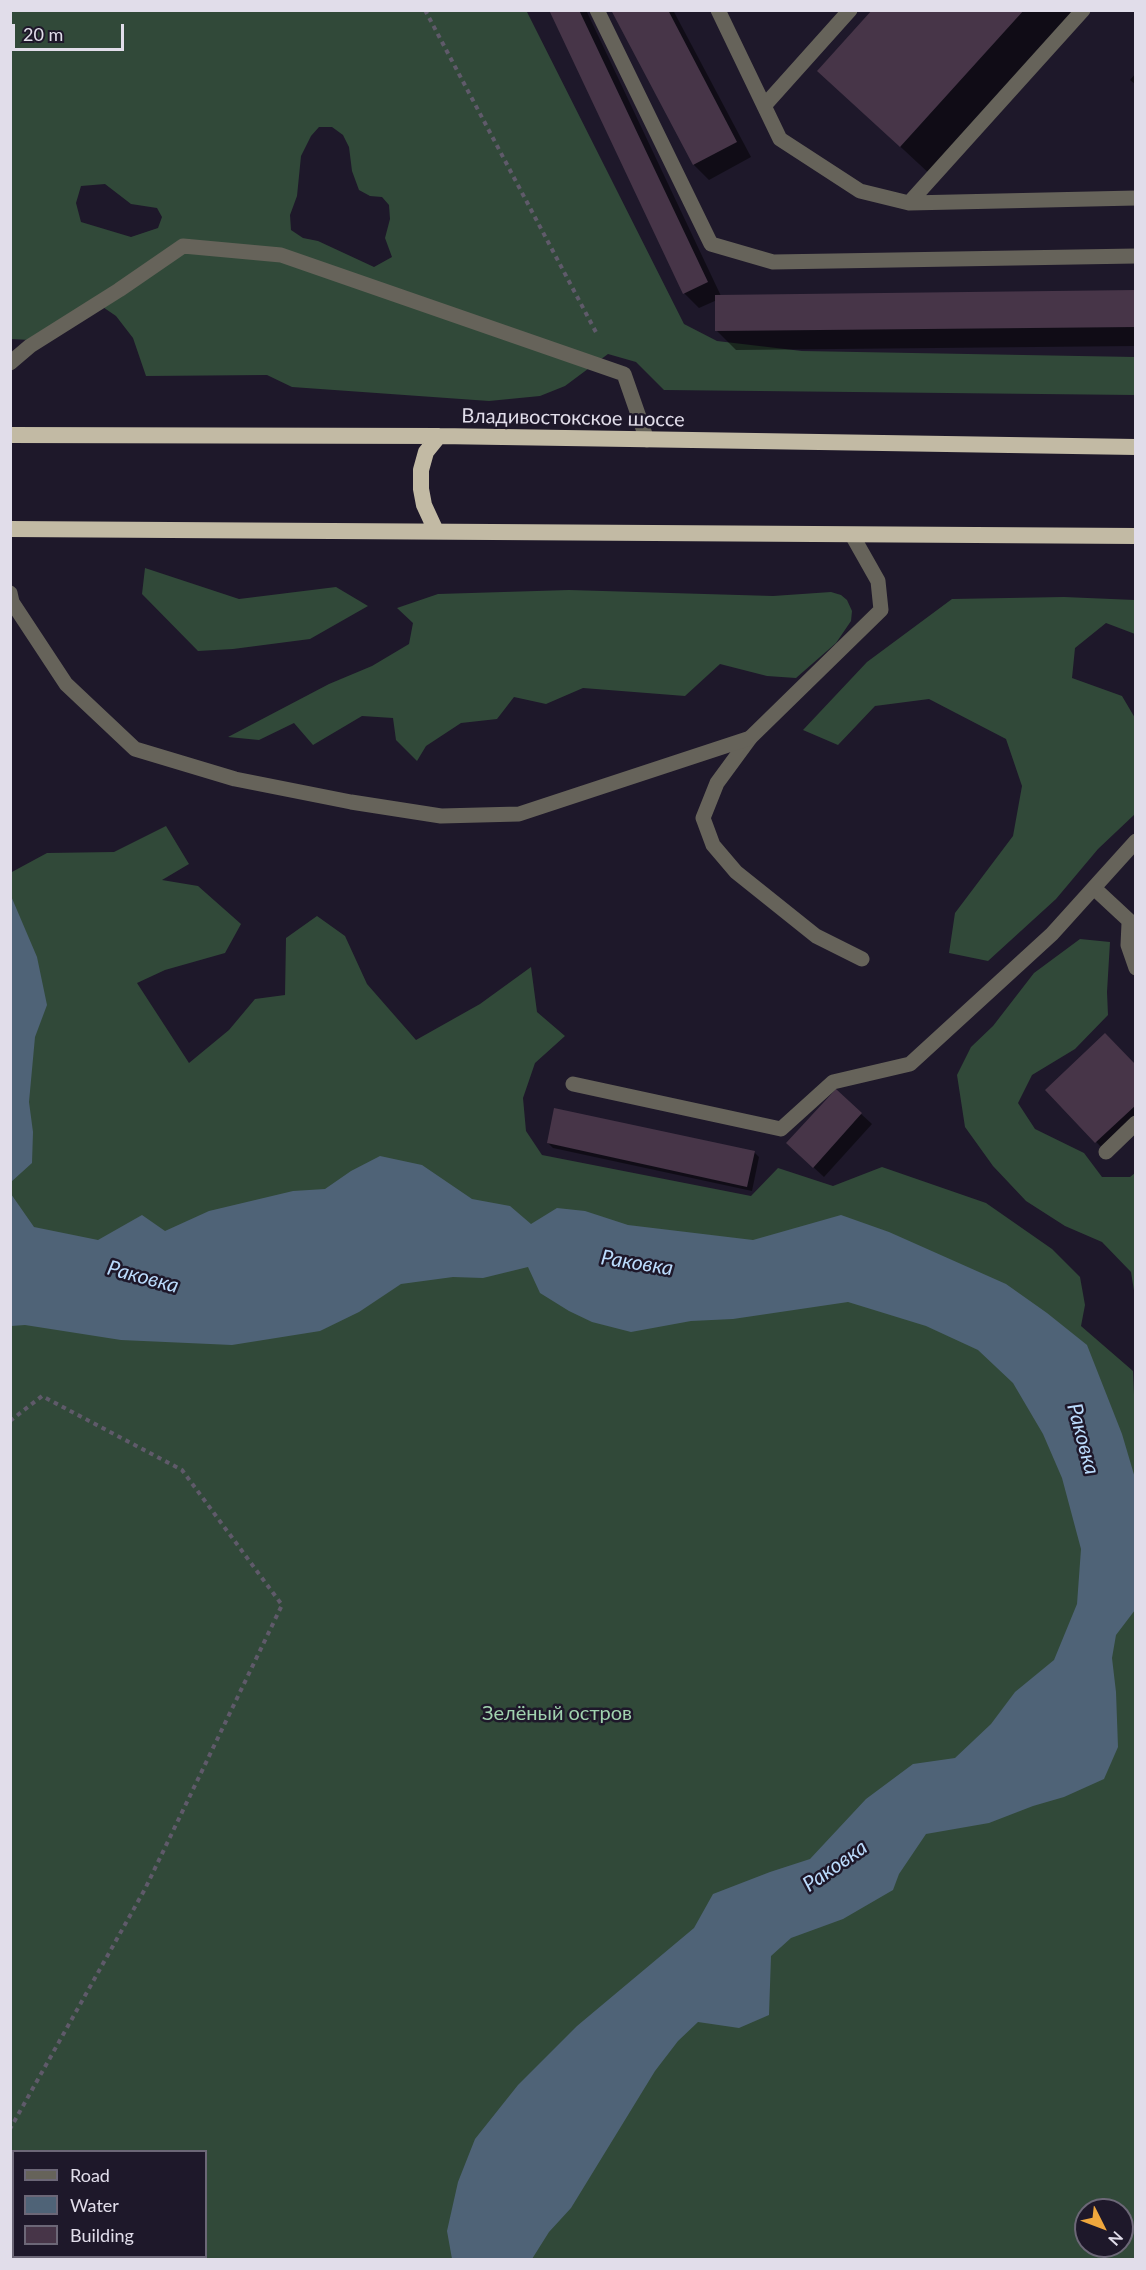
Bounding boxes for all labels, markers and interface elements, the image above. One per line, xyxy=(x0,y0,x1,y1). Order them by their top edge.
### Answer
scale bar xyxy=(15,12,128,50)
text: 20 m xyxy=(23,23,63,45)
street label: Владивостокское шоссе xyxy=(461,404,685,432)
water label: Раковка xyxy=(599,1245,675,1281)
water label: Раковка xyxy=(105,1255,181,1299)
water label: Раковка xyxy=(1061,1401,1105,1477)
park label: Зелёный остров xyxy=(482,1702,632,1726)
water label: Раковка xyxy=(798,1835,872,1897)
legend xyxy=(12,2150,207,2258)
text: Road xyxy=(70,2164,110,2186)
text: Water xyxy=(70,2194,119,2216)
north arrow xyxy=(1074,2198,1134,2258)
text: Building xyxy=(70,2224,134,2246)
text: N xyxy=(1105,2228,1127,2250)

